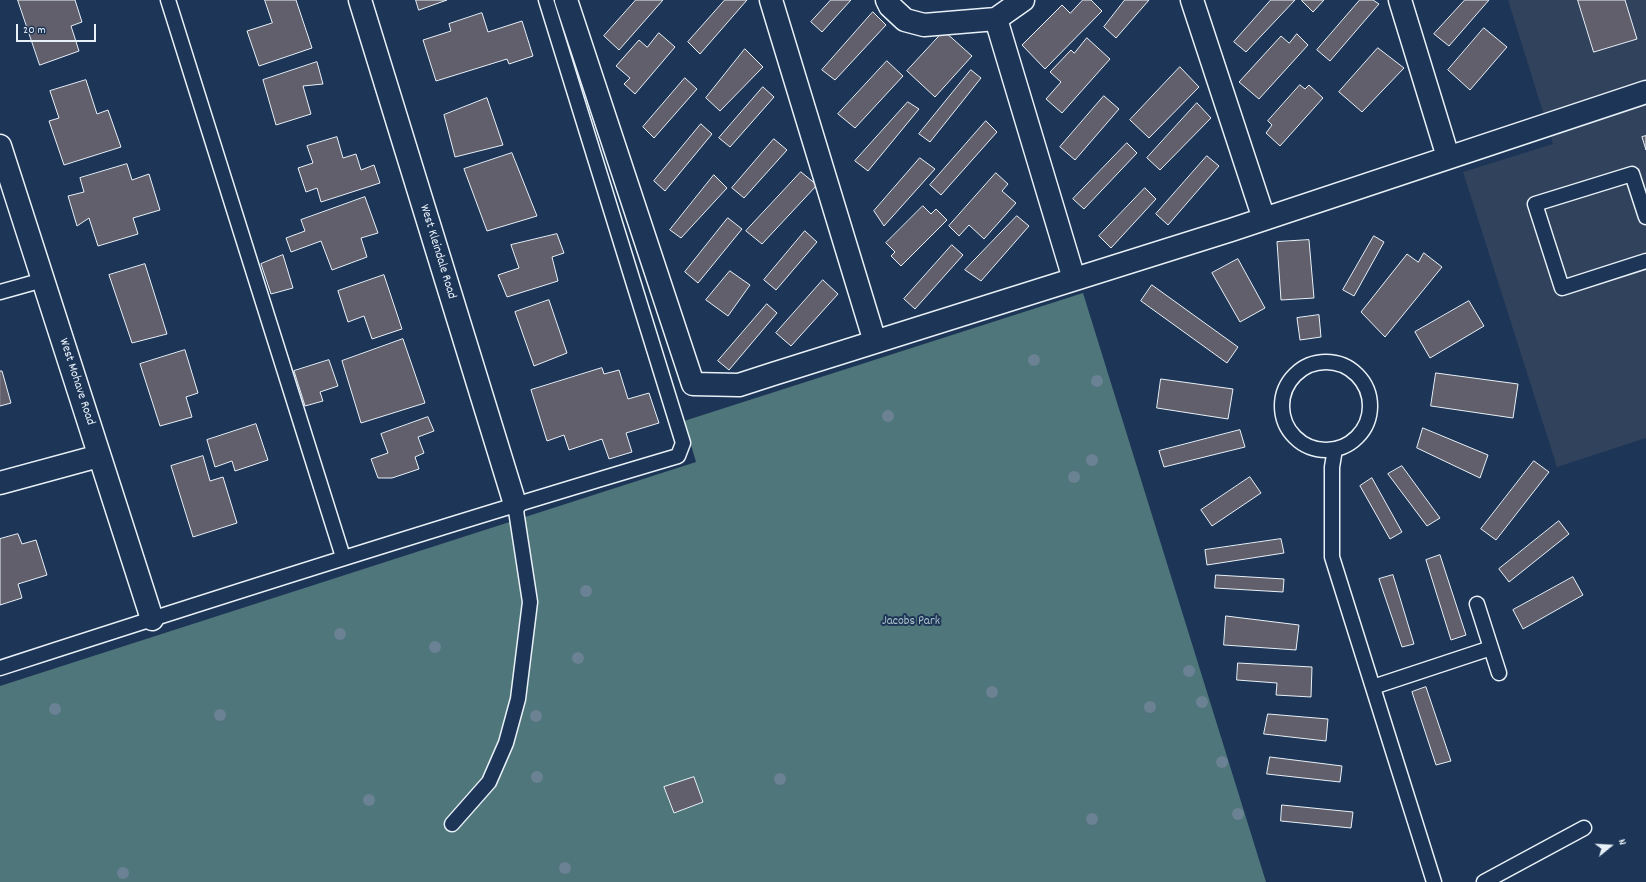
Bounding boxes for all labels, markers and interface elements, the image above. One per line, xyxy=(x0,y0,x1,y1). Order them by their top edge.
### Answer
scale bar xyxy=(18,16,98,42)
text: 20 m xyxy=(23,22,46,39)
street label: West Kleindale Road xyxy=(415,203,459,301)
street label: West Mohave Road xyxy=(55,337,97,427)
park label: Jacobs Park xyxy=(882,614,940,630)
north arrow xyxy=(1590,826,1630,866)
text: N xyxy=(1613,837,1630,847)

